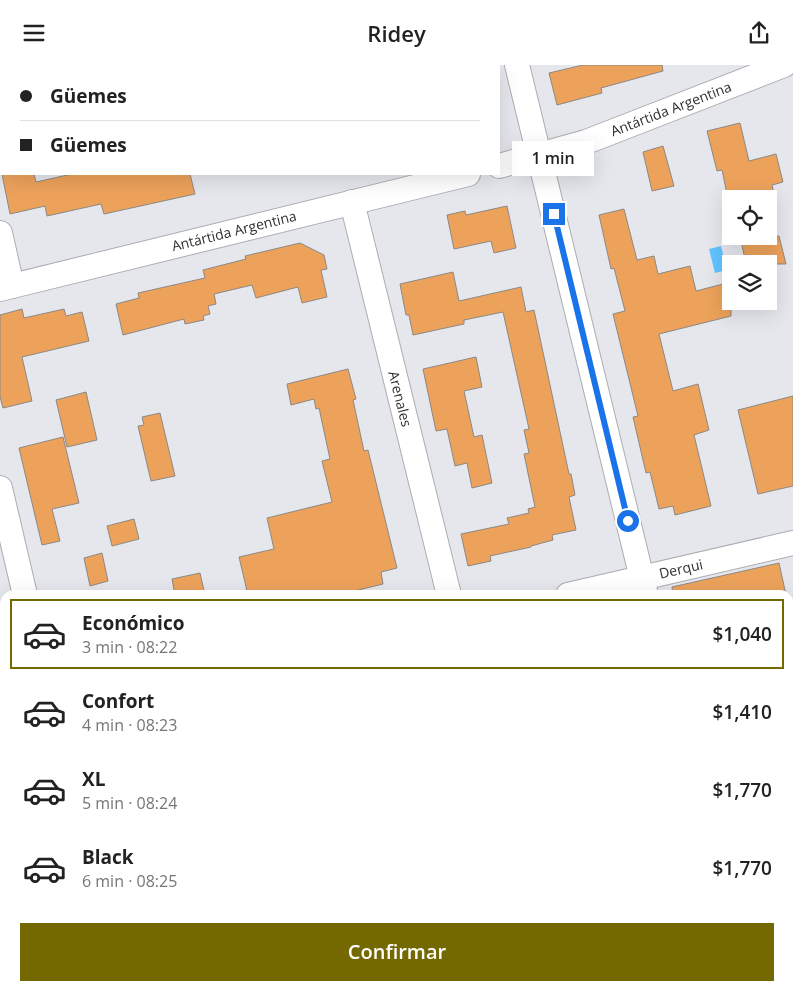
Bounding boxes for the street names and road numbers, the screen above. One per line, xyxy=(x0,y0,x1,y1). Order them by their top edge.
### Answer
street label: Antártida Argentina xyxy=(608,77,734,140)
street label: Antártida Argentina xyxy=(170,206,298,255)
street label: Arenales xyxy=(384,369,417,429)
street label: Derqui xyxy=(657,554,705,583)

